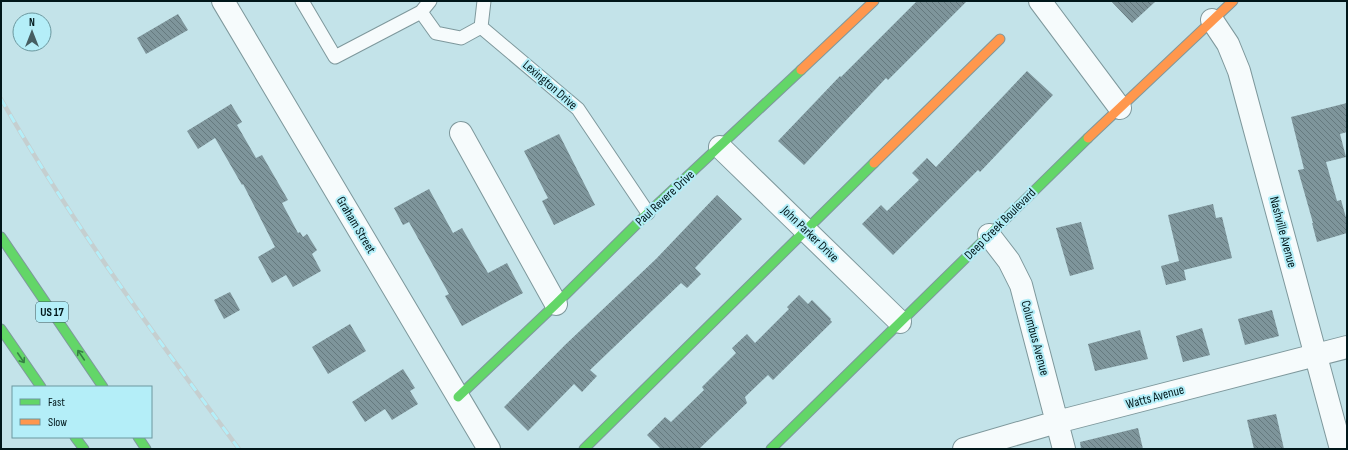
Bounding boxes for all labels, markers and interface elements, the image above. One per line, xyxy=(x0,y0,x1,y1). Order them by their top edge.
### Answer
north arrow xyxy=(12,12,52,52)
text: N xyxy=(29,16,35,29)
street label: Lexington Drive xyxy=(519,57,581,113)
street label: Paul Revere Drive xyxy=(632,167,698,229)
street label: Deep Creek Boulevard xyxy=(961,185,1039,263)
street label: Graham Street xyxy=(333,194,379,256)
street label: Nashville Avenue xyxy=(1266,195,1300,269)
street label: John Parker Drive xyxy=(777,202,842,265)
street label: Columbus Avenue xyxy=(1017,299,1053,377)
road number: US 17 xyxy=(36,302,68,322)
one-way arrow xyxy=(77,350,85,361)
one-way arrow xyxy=(17,352,25,363)
street label: Watts Avenue xyxy=(1124,382,1186,412)
legend xyxy=(12,386,152,438)
text: Fast xyxy=(48,395,65,410)
text: Slow xyxy=(48,415,67,430)

